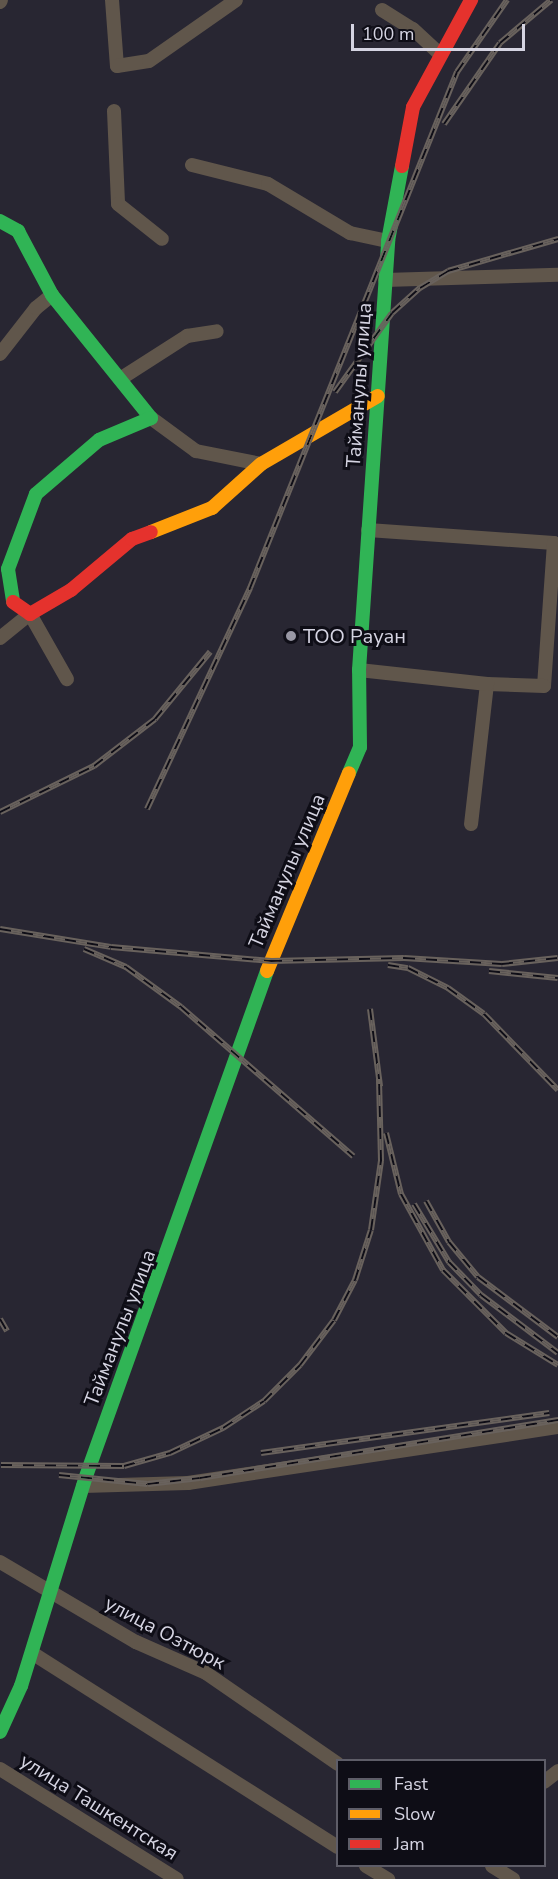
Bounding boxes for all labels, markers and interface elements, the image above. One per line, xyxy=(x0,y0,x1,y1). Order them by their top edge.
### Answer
scale bar xyxy=(354,12,528,50)
text: 100 m xyxy=(362,22,414,46)
street label: Тайманулы улица xyxy=(341,302,377,468)
place label: ТОО Рауан xyxy=(303,624,406,648)
marker: ТОО Рауан xyxy=(284,629,298,643)
street label: Тайманулы улица xyxy=(244,790,330,952)
street label: Тайманулы улица xyxy=(79,1246,161,1410)
street label: улица Озтюрк xyxy=(101,1591,229,1675)
street label: улица Ташкентская xyxy=(16,1749,182,1865)
legend xyxy=(336,1759,546,1867)
text: Fast xyxy=(394,1772,428,1796)
text: Slow xyxy=(394,1802,435,1826)
text: Jam xyxy=(394,1832,425,1856)

